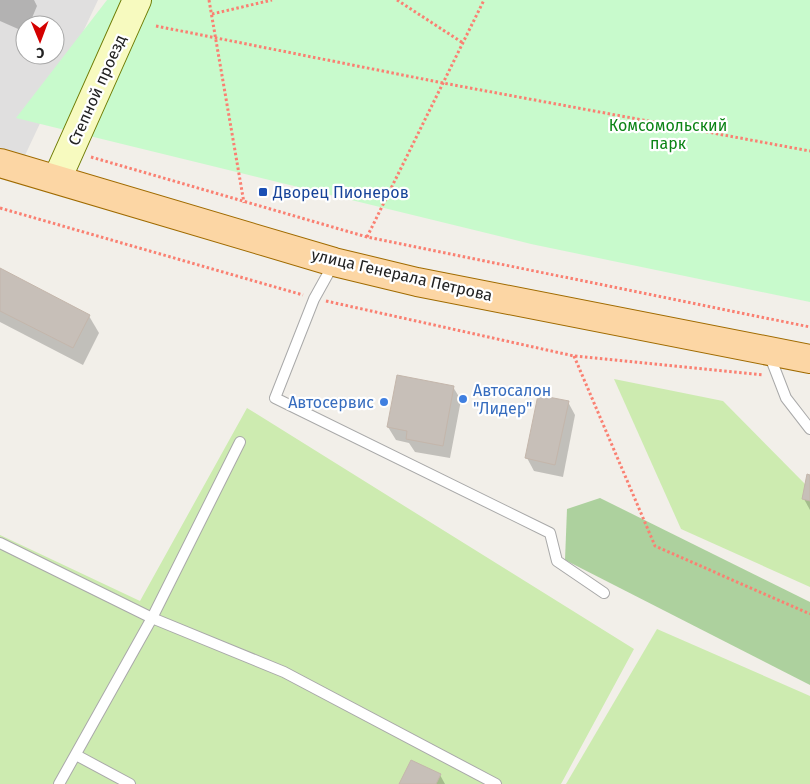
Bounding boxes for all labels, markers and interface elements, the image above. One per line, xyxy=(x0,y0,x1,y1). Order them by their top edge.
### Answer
north arrow xyxy=(15,15,65,65)
street label: Степной проезд xyxy=(64,32,130,148)
text: С xyxy=(36,44,44,61)
park label: Комсомольский парк xyxy=(609,116,727,153)
place label: Дворец Пионеров xyxy=(272,183,409,202)
marker: Дворец Пионеров xyxy=(257,186,269,198)
street label: улица Генерала Петрова xyxy=(310,245,494,305)
place label: Автосалон "Лидер" xyxy=(473,381,551,418)
place label: Автосервис xyxy=(288,393,374,412)
marker: Автосалон "Лидер" xyxy=(457,393,469,405)
marker: Автосервис xyxy=(378,396,390,408)

